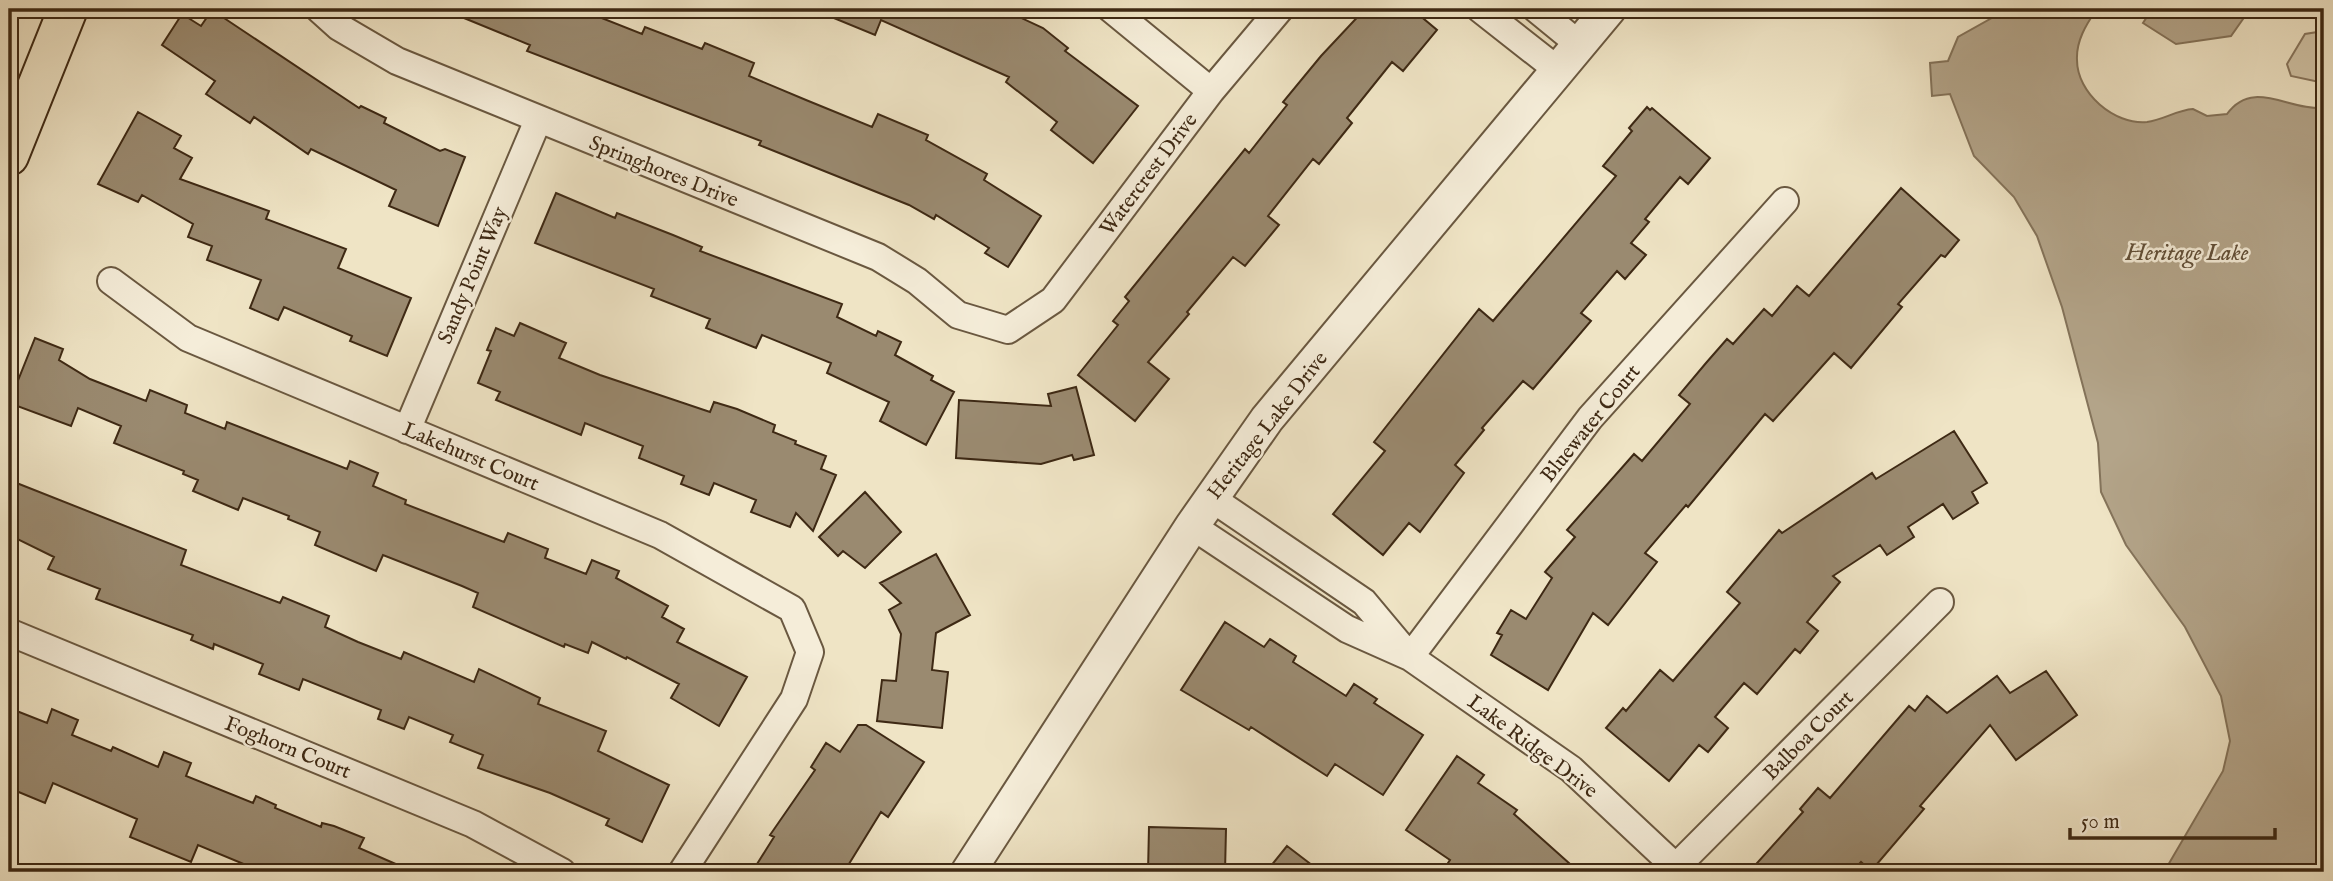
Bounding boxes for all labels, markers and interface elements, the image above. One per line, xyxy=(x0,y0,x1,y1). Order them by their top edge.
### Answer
street label: Watercrest Drive xyxy=(1094,108,1204,242)
street label: Springhores Drive xyxy=(585,130,742,215)
street label: Sandy Point Way xyxy=(432,202,515,348)
water label: Heritage Lake xyxy=(2125,239,2249,269)
street label: Heritage Lake Drive xyxy=(1202,346,1335,505)
street label: Bluewater Court xyxy=(1535,359,1647,488)
street label: Lakehurst Court xyxy=(398,417,543,498)
street label: Balboa Court xyxy=(1758,685,1860,787)
street label: Lake Ridge Drive xyxy=(1461,689,1603,805)
street label: Foghorn Court xyxy=(220,711,355,786)
scale bar xyxy=(2070,797,2275,841)
text: 50 m xyxy=(2081,809,2120,836)

